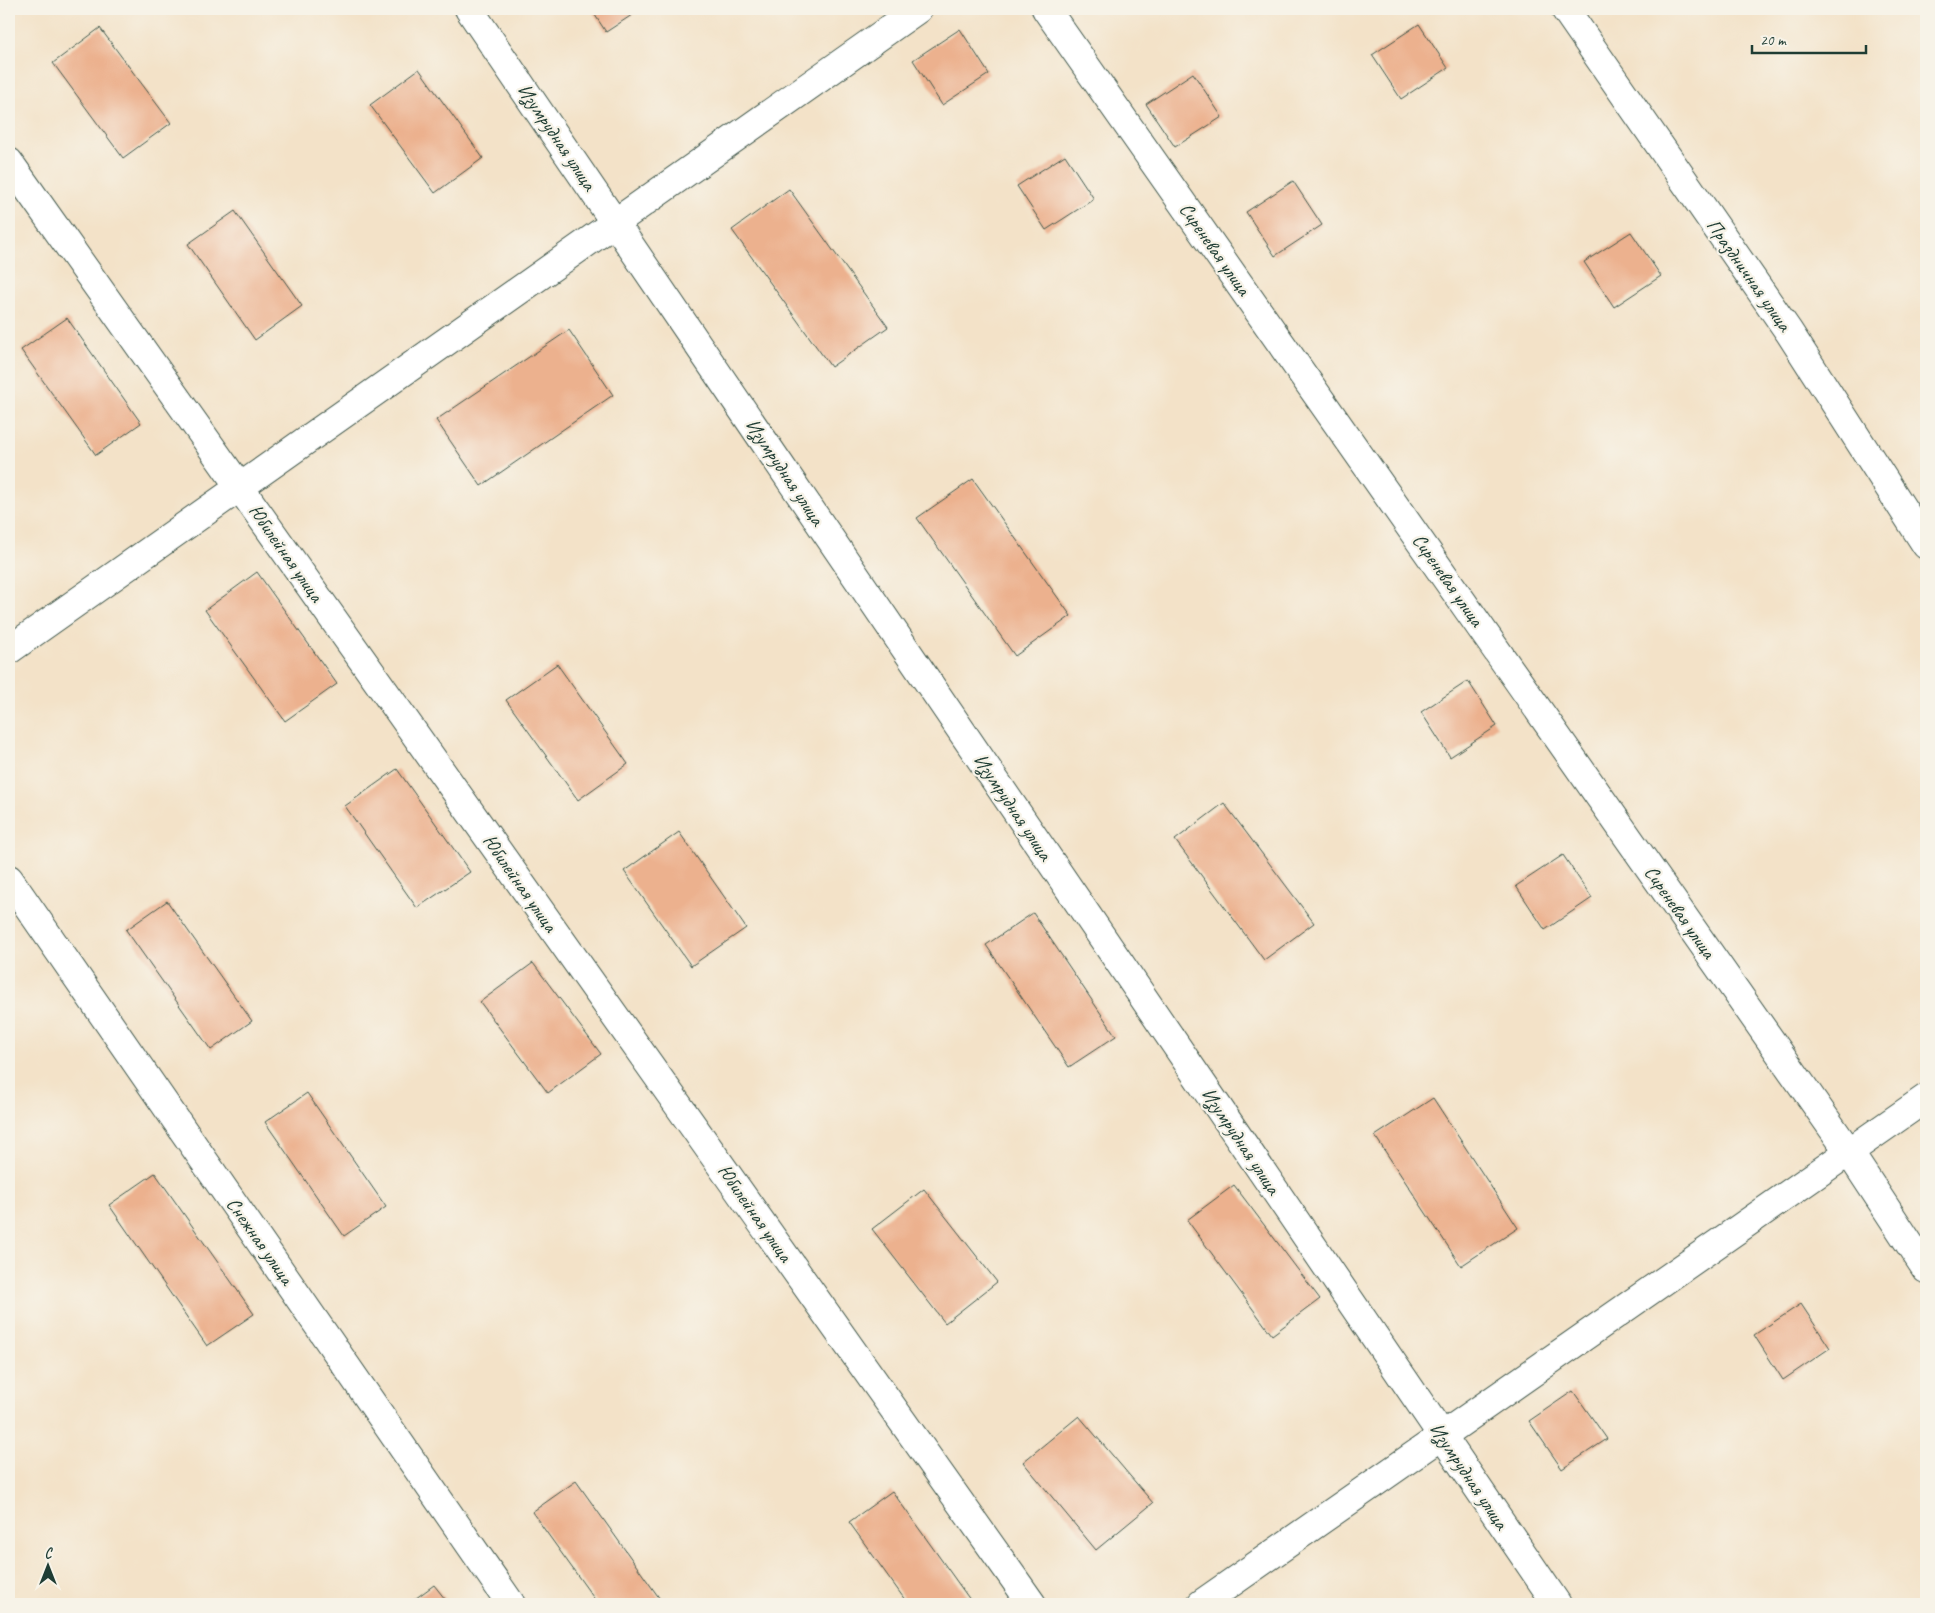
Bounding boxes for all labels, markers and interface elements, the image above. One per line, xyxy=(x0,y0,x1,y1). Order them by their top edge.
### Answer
scale bar xyxy=(1752,22,1866,54)
text: 20 m xyxy=(1760,31,1787,50)
street label: Изумрудная улица xyxy=(511,79,603,197)
street label: Сиреневая улица xyxy=(1174,198,1257,302)
street label: Праздничная улица xyxy=(1701,214,1798,337)
street label: Изумрудная улица xyxy=(739,414,831,532)
street label: Юбилейная улица xyxy=(243,499,330,608)
street label: Сиреневая улица xyxy=(1407,529,1490,633)
street label: Изумрудная улица xyxy=(967,749,1059,867)
street label: Юбилейная улица xyxy=(477,829,564,938)
street label: Сиреневая улица xyxy=(1639,861,1722,965)
street label: Изумрудная улица xyxy=(1195,1083,1287,1201)
street label: Юбилейная улица xyxy=(712,1159,799,1268)
street label: Снежная улица xyxy=(221,1192,300,1291)
street label: Изумрудная улица xyxy=(1423,1418,1515,1536)
north arrow xyxy=(22,1540,72,1590)
text: С xyxy=(45,1545,54,1562)

